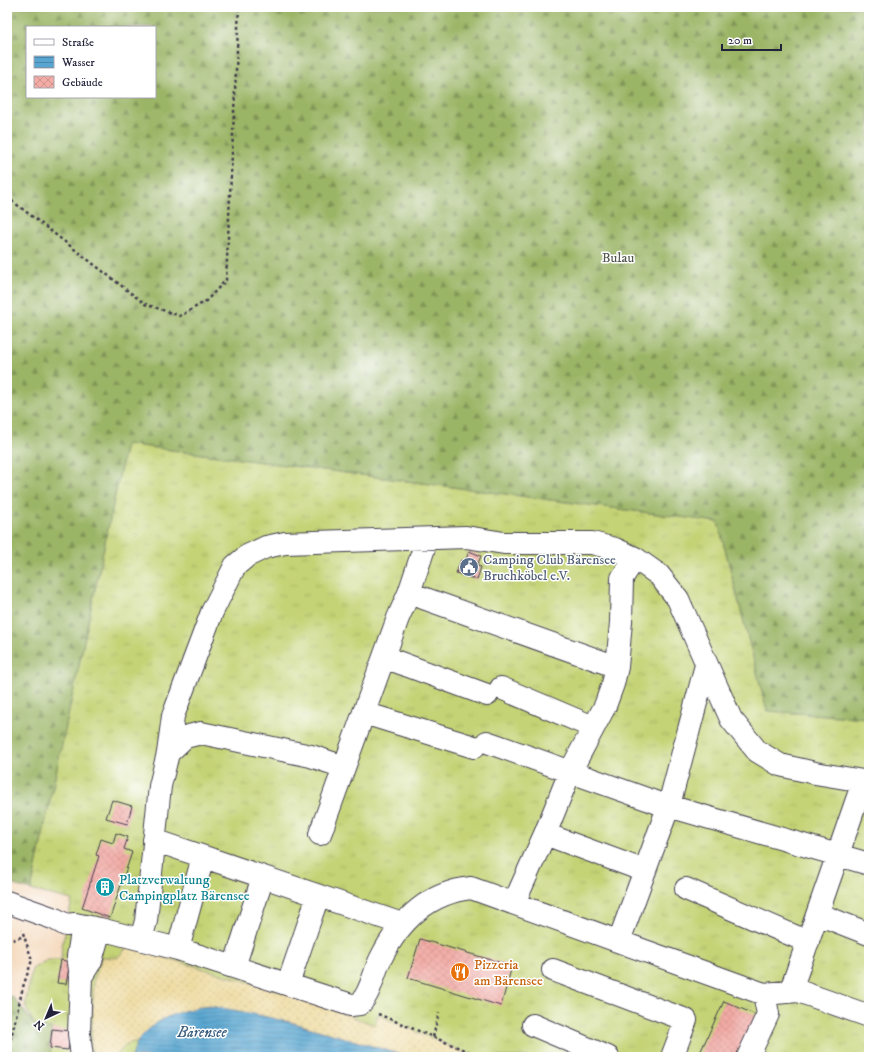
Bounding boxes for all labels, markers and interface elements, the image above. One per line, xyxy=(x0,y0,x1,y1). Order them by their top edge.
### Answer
legend xyxy=(26,26,156,98)
scale bar xyxy=(722,26,781,52)
text: 20 m xyxy=(728,33,752,48)
text: Straße xyxy=(62,35,94,50)
text: Wasser xyxy=(61,55,95,70)
text: Gebäude xyxy=(62,75,103,90)
park label: Bulau xyxy=(602,249,634,267)
place label: Camping Club Bärensee Bruchköbel e.V. xyxy=(483,551,616,585)
public building icon: Camping Club Bärensee Bruchköbel e.V. xyxy=(458,556,480,578)
place label: Platzverwaltung Campingplatz Bärensee xyxy=(119,871,250,905)
building icon: Platzverwaltung Campingplatz Bärensee xyxy=(94,876,116,898)
place label: Pizzeria am Bärensee xyxy=(474,956,543,990)
restaurant icon: Pizzeria am Bärensee xyxy=(449,961,471,983)
north arrow xyxy=(26,998,66,1038)
text: N xyxy=(32,1016,48,1033)
water label: Bärensee xyxy=(176,1023,227,1042)

